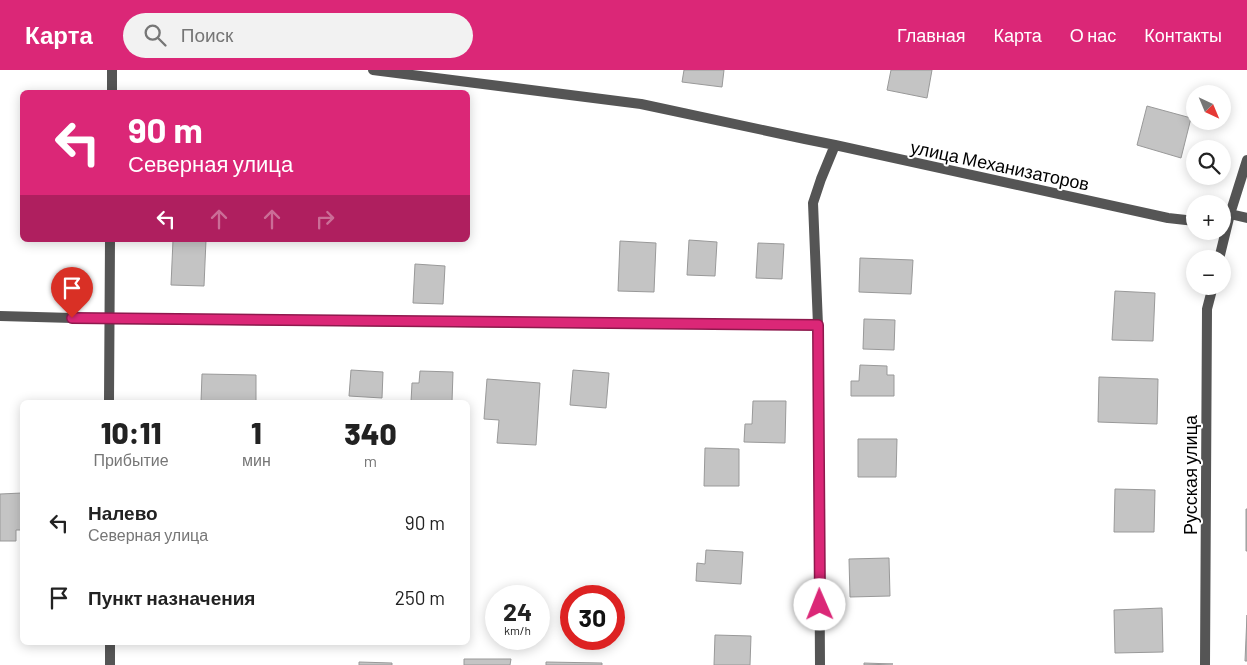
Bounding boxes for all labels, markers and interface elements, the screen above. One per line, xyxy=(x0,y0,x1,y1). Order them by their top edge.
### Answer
search box xyxy=(123,13,473,58)
text: Карта xyxy=(25,20,93,49)
icon: search xyxy=(141,21,169,49)
text: Поиск xyxy=(181,23,233,46)
text: Главная xyxy=(897,24,966,46)
text: Карта xyxy=(994,24,1042,46)
text: О нас xyxy=(1070,24,1116,46)
text: Контакты xyxy=(1144,24,1222,46)
north arrow xyxy=(1186,85,1231,130)
map controls xyxy=(1186,85,1231,295)
text: 90 m xyxy=(128,108,203,150)
icon: left xyxy=(45,110,110,175)
street label: улица Механизаторов xyxy=(909,135,1091,195)
button: search xyxy=(1186,140,1231,185)
text: Северная улица xyxy=(128,150,293,176)
button: + xyxy=(1186,195,1231,240)
icon: left xyxy=(152,205,180,233)
icon: ahead xyxy=(205,205,233,233)
icon: ahead xyxy=(258,205,286,233)
icon: right xyxy=(311,205,339,233)
button: − xyxy=(1186,250,1231,295)
pin xyxy=(51,267,93,318)
icon: arrive xyxy=(58,274,86,302)
text: 10:11 xyxy=(101,414,161,450)
text: 1 xyxy=(251,414,262,450)
street label: Русская улица xyxy=(1179,414,1201,535)
text: 340 xyxy=(344,415,397,451)
text: Прибытие xyxy=(93,450,169,469)
text: мин xyxy=(242,450,271,469)
text: m xyxy=(364,451,377,470)
text: Налево xyxy=(88,501,158,524)
icon: left xyxy=(45,509,73,537)
text: 90 m xyxy=(405,511,445,534)
text: Северная улица xyxy=(88,525,208,544)
position arrow xyxy=(793,578,845,630)
icon: arrive xyxy=(45,584,73,612)
speed limit sign: 30 xyxy=(560,585,625,650)
text: Пункт назначения xyxy=(88,586,255,609)
text: 250 m xyxy=(395,586,445,609)
text: 24 xyxy=(503,596,532,626)
text: km/h xyxy=(504,623,531,637)

